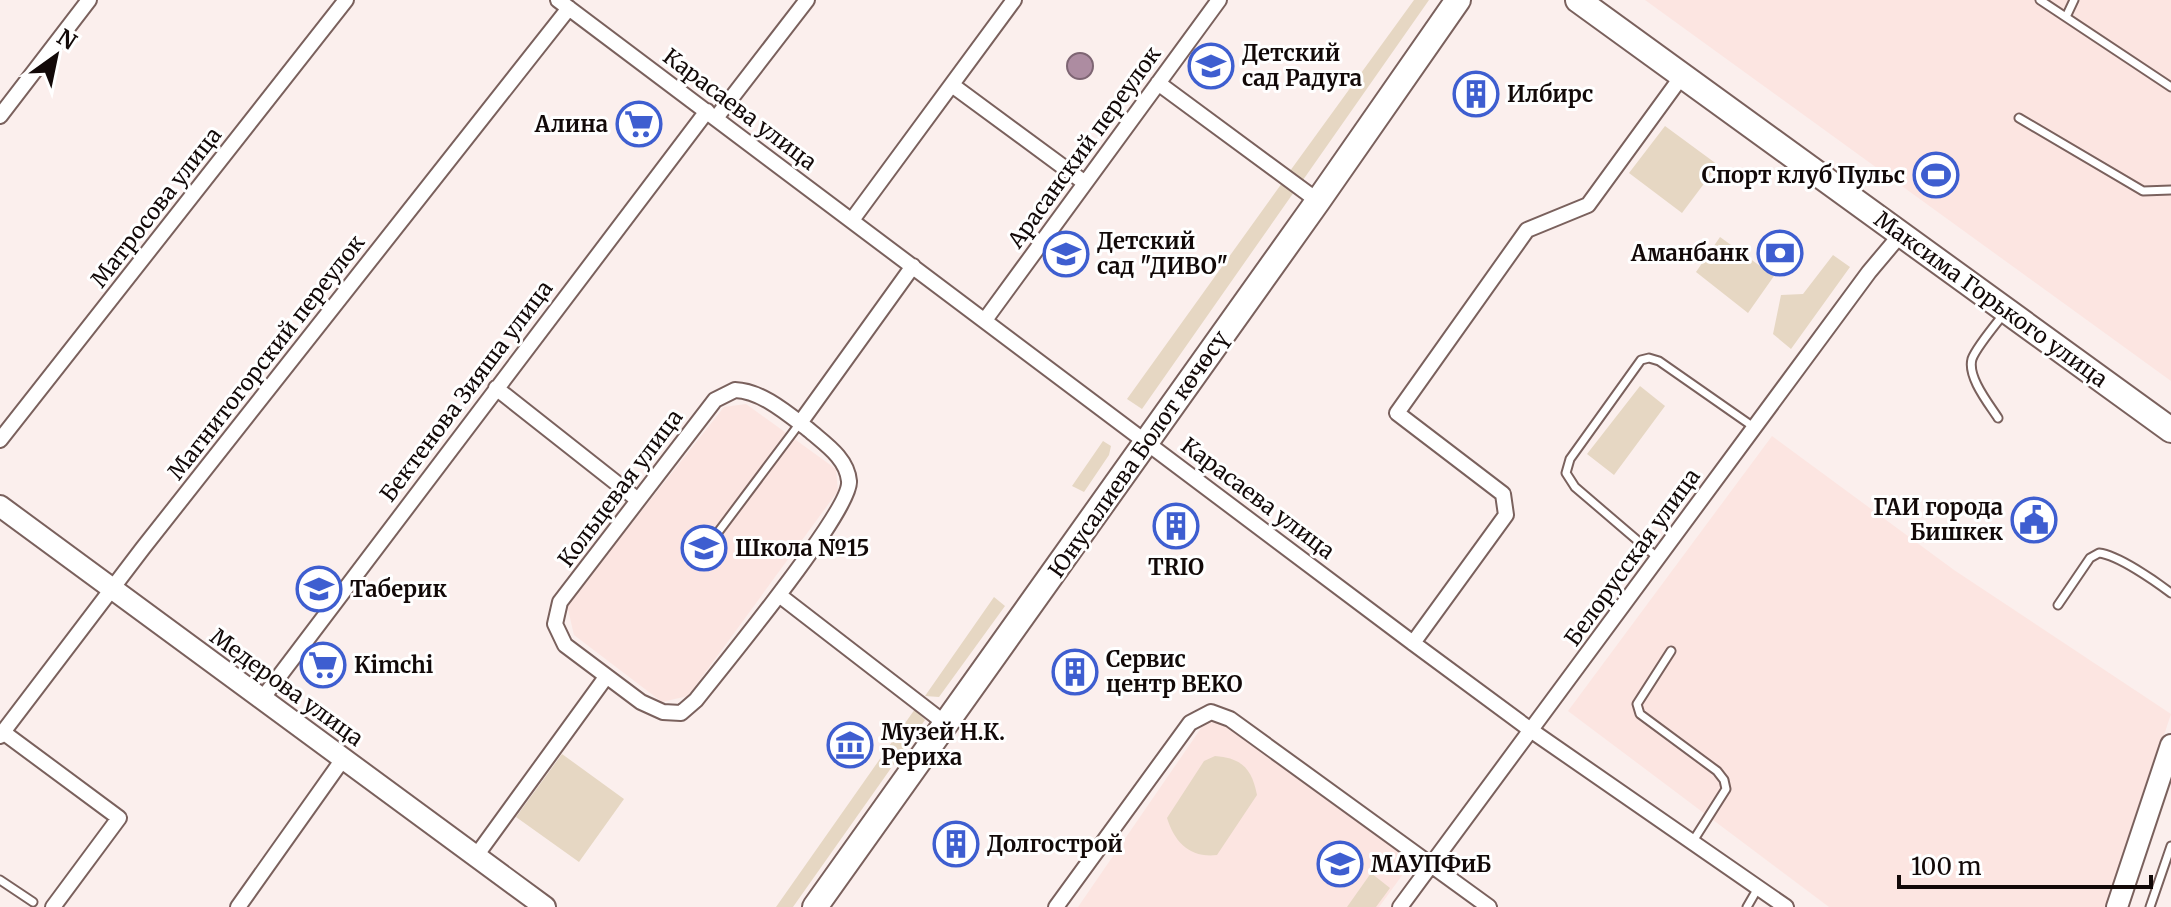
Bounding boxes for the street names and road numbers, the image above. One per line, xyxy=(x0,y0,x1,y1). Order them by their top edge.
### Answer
street label: Арасанский переулок xyxy=(1001,41,1167,254)
street label: Карасаева улица xyxy=(658,42,822,176)
street label: Матросова улица xyxy=(85,121,227,293)
street label: Максима Горького улица xyxy=(1869,205,2113,393)
street label: Магнитогорский переулок xyxy=(162,229,370,485)
street label: Бектенова Зияша улица xyxy=(374,275,558,507)
street label: Юнусалиева Болот көчөсү xyxy=(1042,325,1234,583)
street label: Кольцевая улица xyxy=(552,404,688,572)
street label: Карасаева улица xyxy=(1176,431,1340,565)
street label: Белорусская улица xyxy=(1558,463,1706,651)
street label: Медерова улица xyxy=(205,622,369,752)

